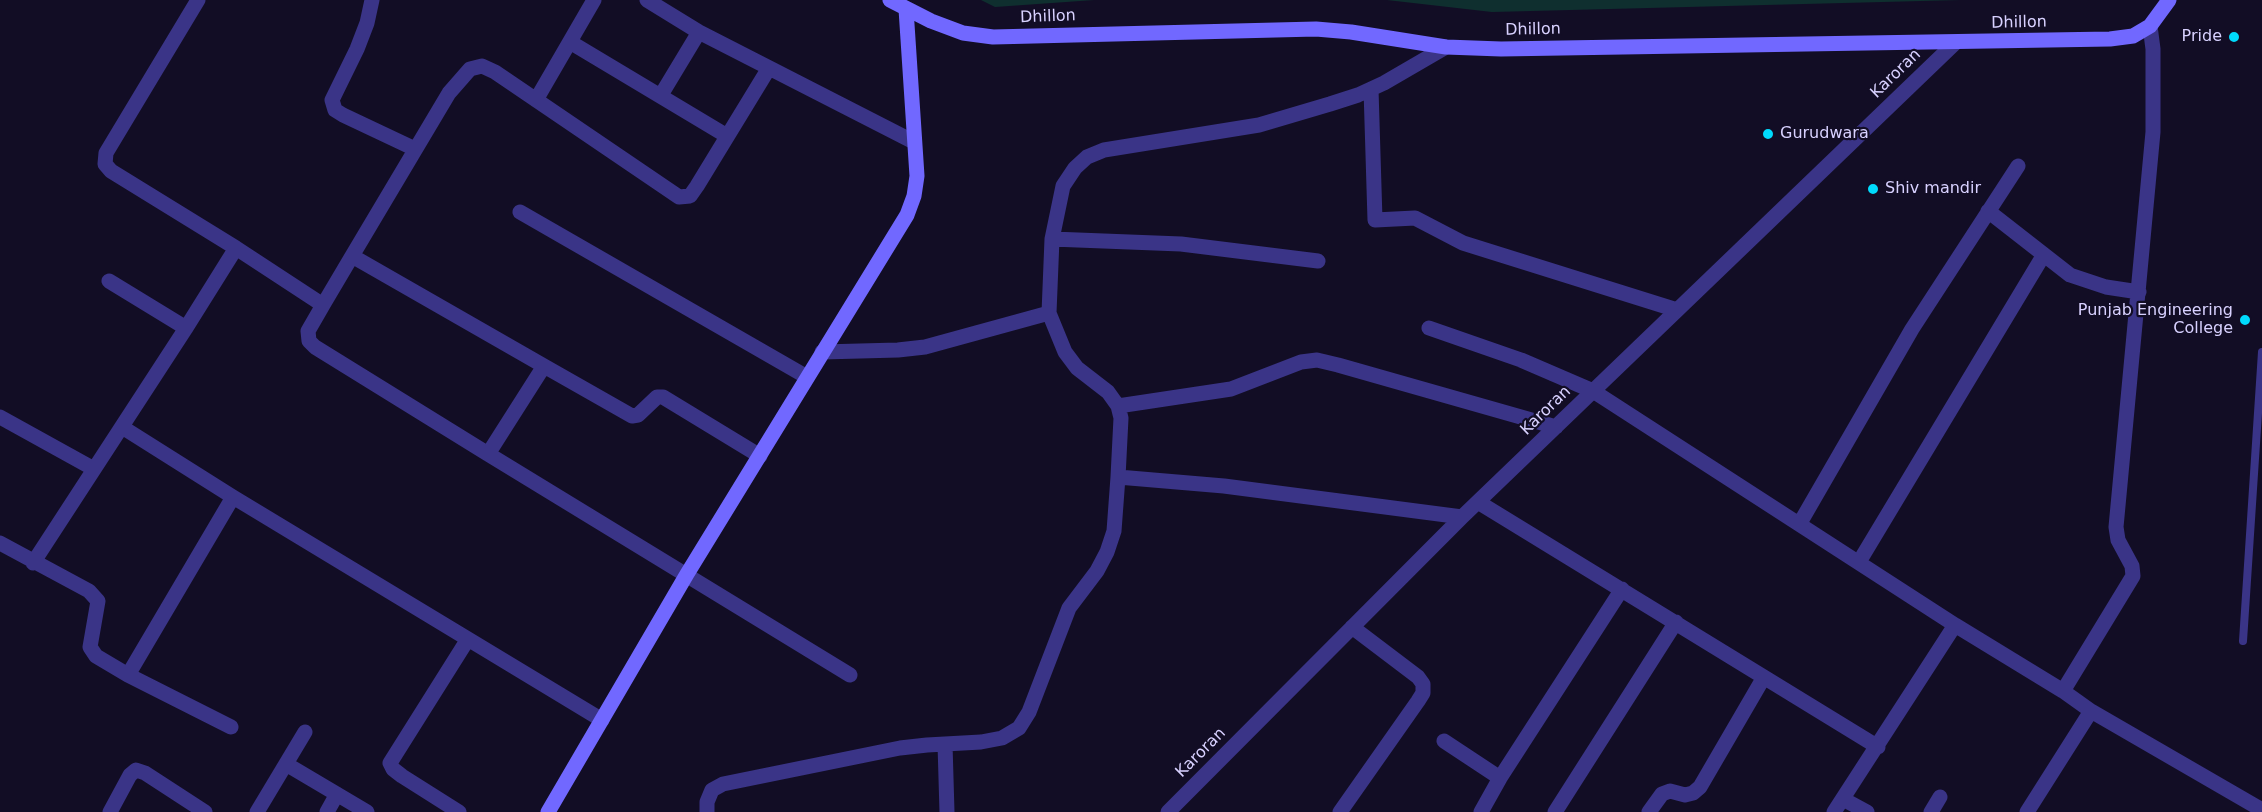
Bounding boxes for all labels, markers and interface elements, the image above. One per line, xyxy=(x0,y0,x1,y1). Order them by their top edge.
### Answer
street label: Dhillon xyxy=(1020,6,1076,28)
street label: Dhillon xyxy=(1991,13,2047,33)
street label: Dhillon xyxy=(1505,20,1561,40)
place label: Pride xyxy=(2182,27,2222,47)
marker: Pride xyxy=(2227,30,2241,44)
street label: Karoran xyxy=(1867,45,1925,103)
place label: Gurudwara xyxy=(1780,124,1869,144)
marker: Gurudwara xyxy=(1761,127,1775,141)
place label: Shiv mandir xyxy=(1885,179,1981,199)
marker: Shiv mandir xyxy=(1866,182,1880,196)
place label: Punjab Engineering College xyxy=(2078,301,2233,339)
marker: Punjab Engineering College xyxy=(2238,313,2252,327)
street label: Karoran xyxy=(1517,382,1575,440)
street label: Karoran xyxy=(1172,724,1230,782)

